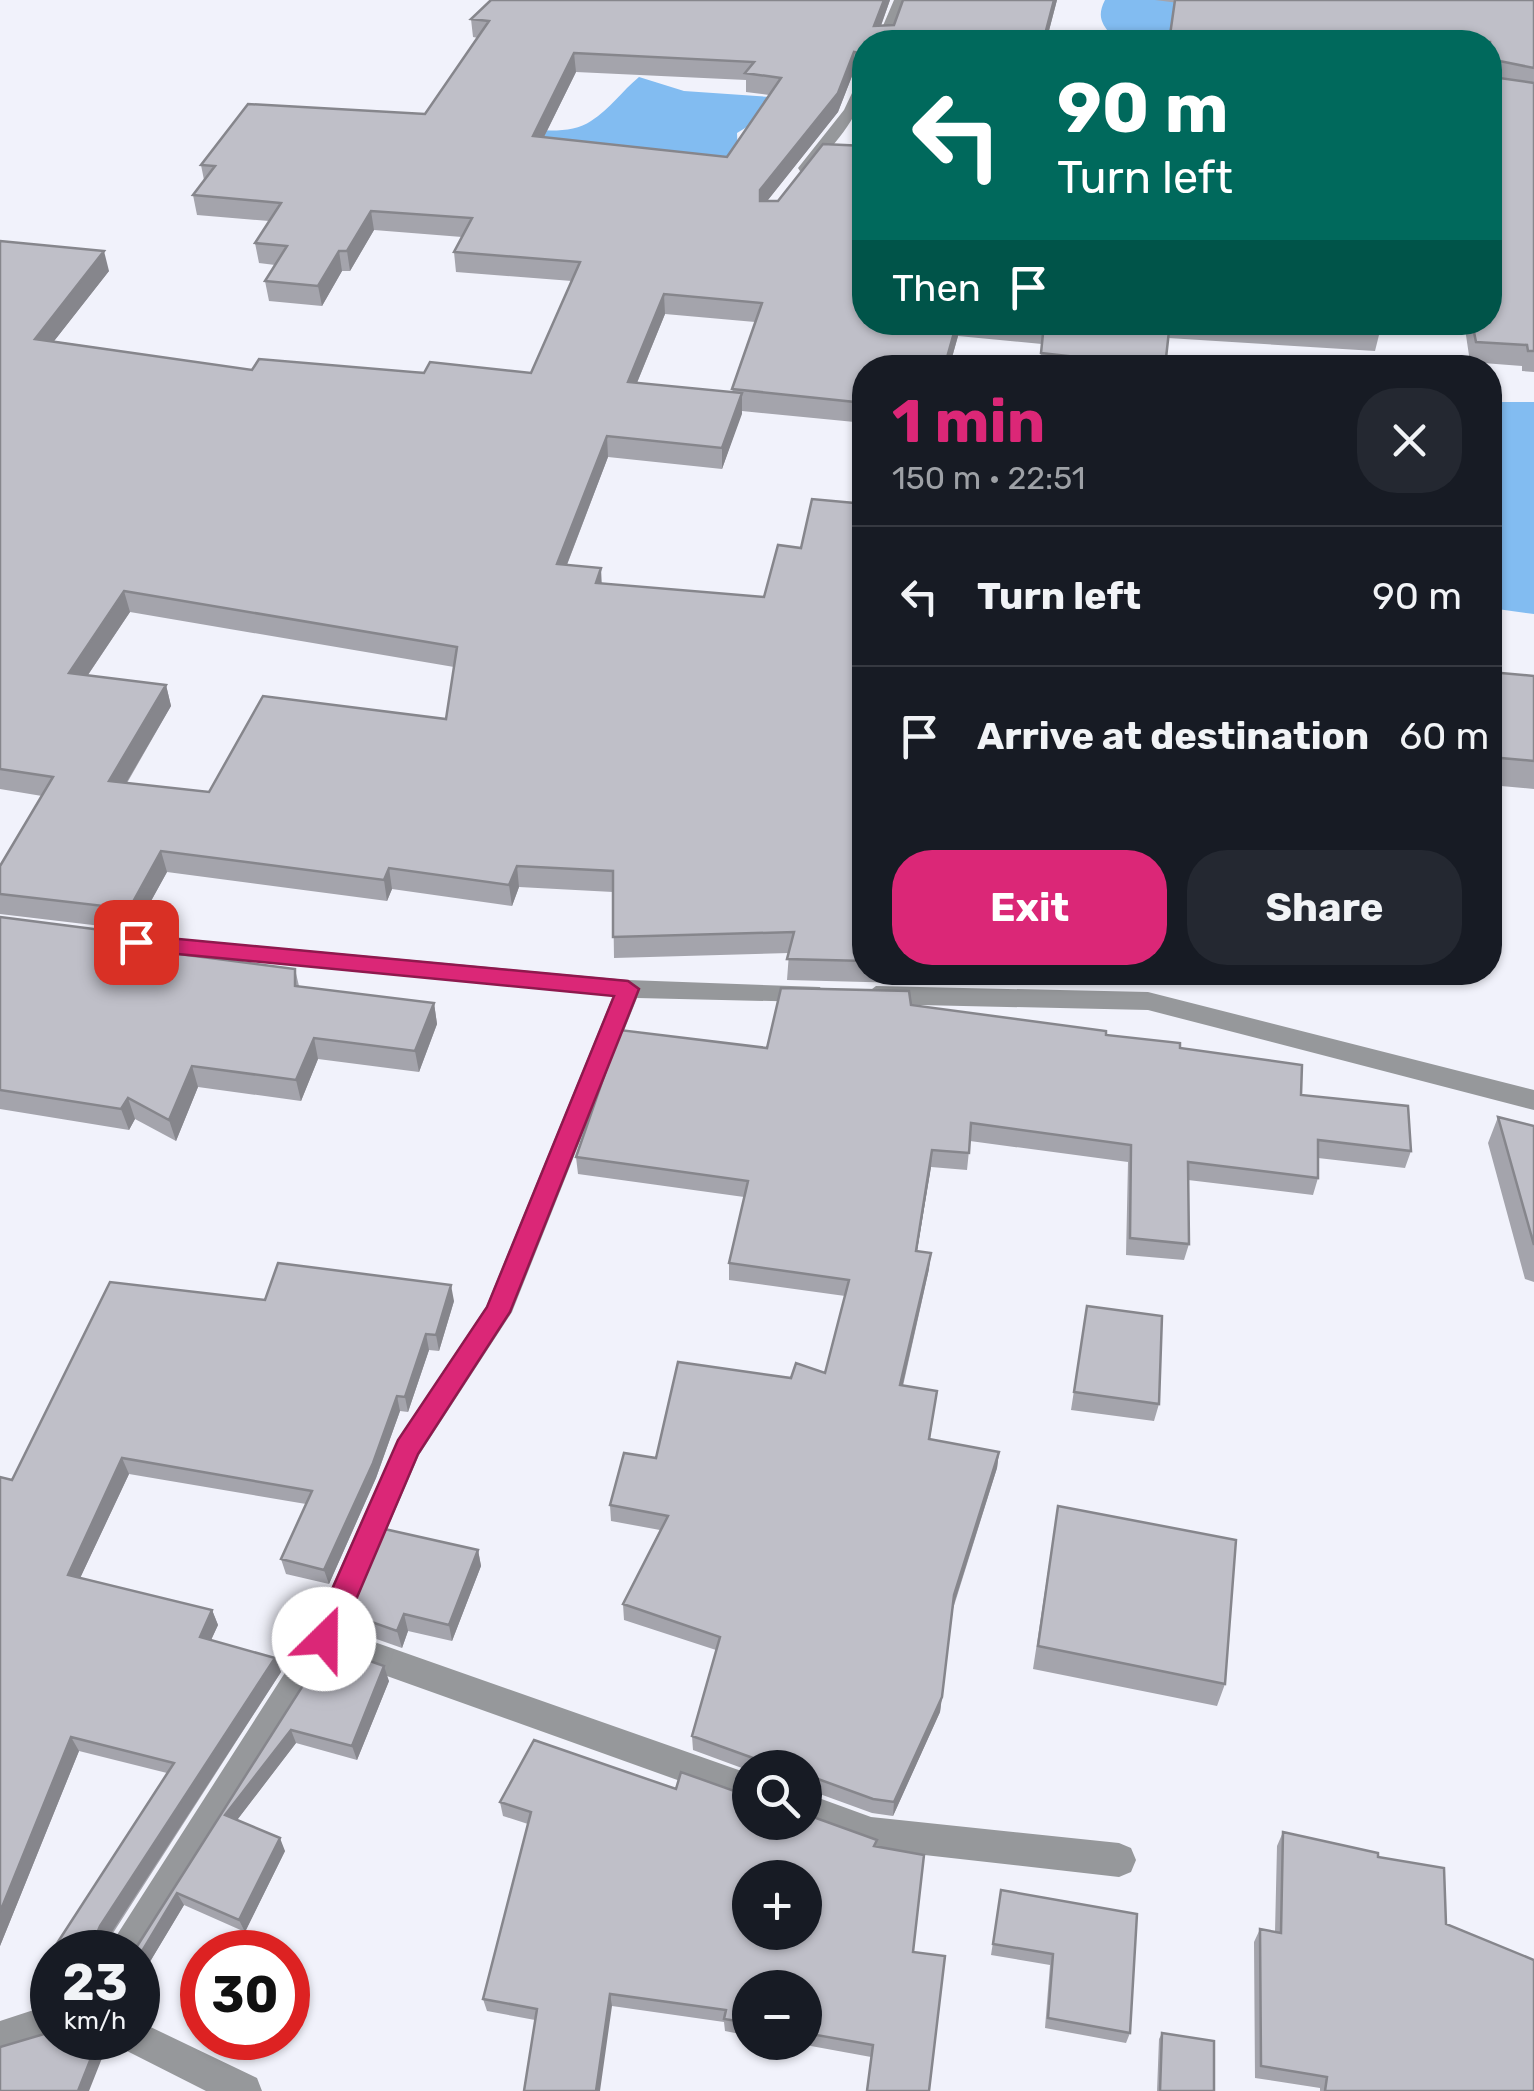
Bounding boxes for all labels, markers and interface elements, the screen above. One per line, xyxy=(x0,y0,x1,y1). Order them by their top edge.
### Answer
text: 90 m xyxy=(1057,67,1229,150)
icon: left xyxy=(892,70,1022,200)
text: Turn left xyxy=(1057,151,1233,204)
icon: arrive xyxy=(1001,260,1056,315)
text: Then xyxy=(892,265,981,311)
text: 1 min xyxy=(892,386,1045,457)
button: close xyxy=(1357,388,1462,493)
text: 150 m · 22:51 xyxy=(892,459,1086,497)
icon: left xyxy=(892,569,947,624)
text: Turn left xyxy=(977,573,1141,619)
text: 90 m xyxy=(1372,573,1462,619)
icon: arrive xyxy=(892,709,947,764)
text: Arrive at destination xyxy=(977,713,1369,759)
text: 60 m xyxy=(1399,713,1489,759)
button: Exit xyxy=(892,850,1167,965)
button: Share xyxy=(1187,850,1462,965)
pin xyxy=(94,900,179,985)
icon: arrive xyxy=(109,915,164,970)
position arrow xyxy=(272,1587,376,1691)
map controls xyxy=(732,1750,822,2060)
button: search xyxy=(732,1750,822,1840)
button: + xyxy=(732,1860,822,1950)
speed limit sign: 30 xyxy=(180,1930,310,2060)
text: 23 xyxy=(62,1953,128,2013)
button: − xyxy=(732,1970,822,2060)
text: km/h xyxy=(64,2006,126,2035)

